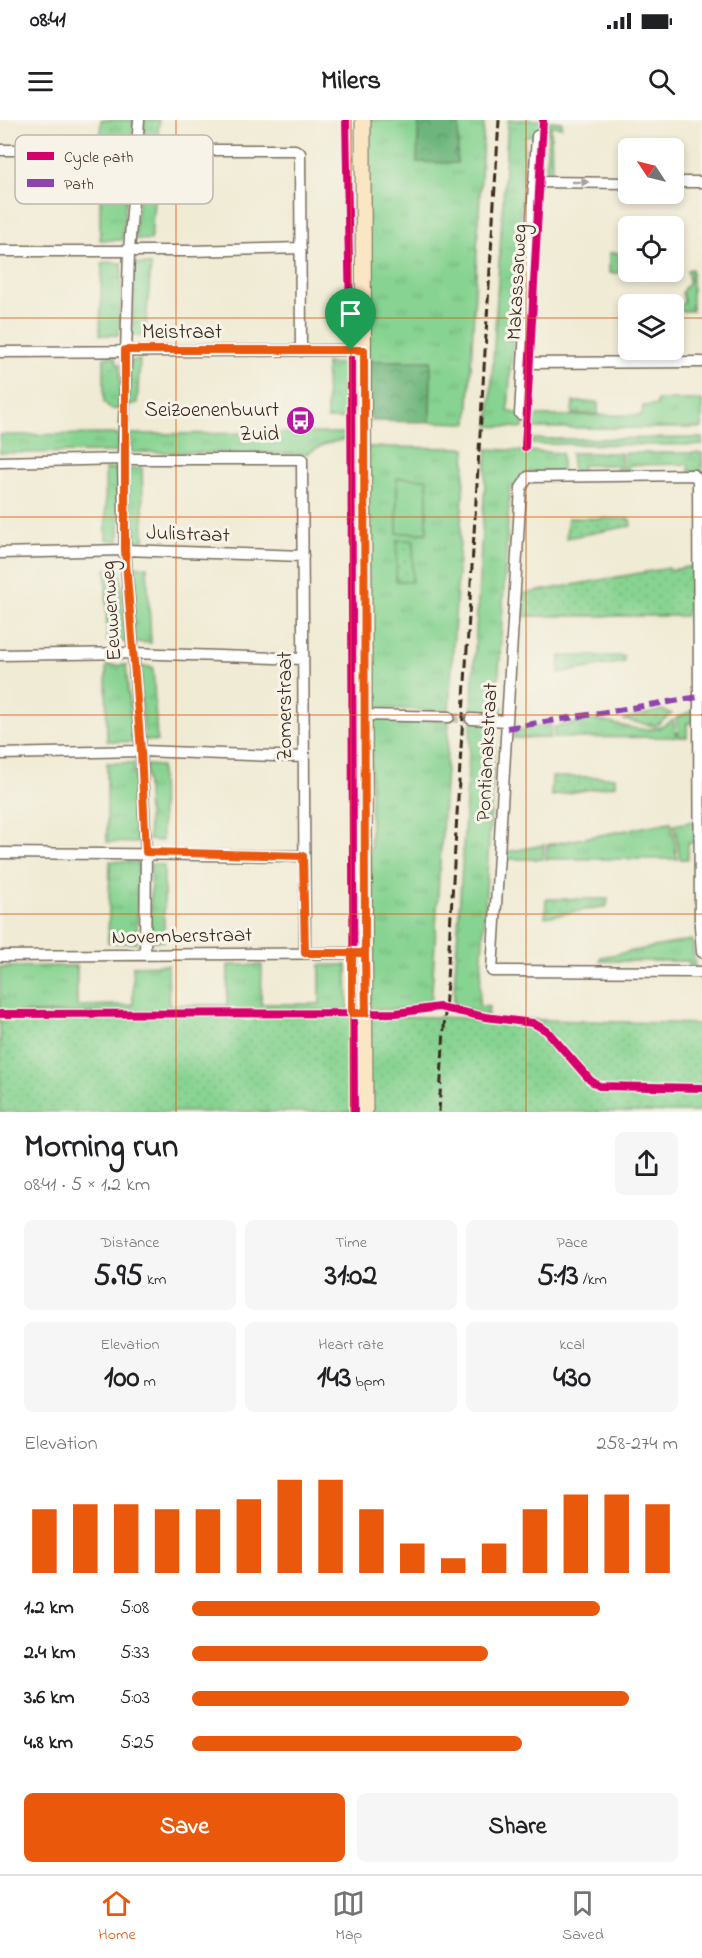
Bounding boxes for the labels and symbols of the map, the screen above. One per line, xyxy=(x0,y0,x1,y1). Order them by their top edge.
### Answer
legend xyxy=(15,135,213,204)
north arrow xyxy=(618,138,684,204)
text: Cycle path xyxy=(64,146,133,170)
text: Path xyxy=(64,173,94,197)
one-way arrow xyxy=(571,177,590,187)
street label: Makassarweg xyxy=(500,223,538,341)
pin xyxy=(325,288,376,350)
street label: Meistraat xyxy=(142,318,222,348)
place label: Seizoenenbuurt Zuid xyxy=(145,396,279,450)
bus stop icon: Seizoenenbuurt Zuid xyxy=(284,405,316,437)
street label: Julistraat xyxy=(146,519,230,551)
street label: Eeuwenweg xyxy=(94,560,132,662)
street label: Zomerstraat xyxy=(271,651,301,761)
street label: Pontianakstraat xyxy=(469,682,507,822)
street label: Novemberstraat xyxy=(112,921,253,953)

